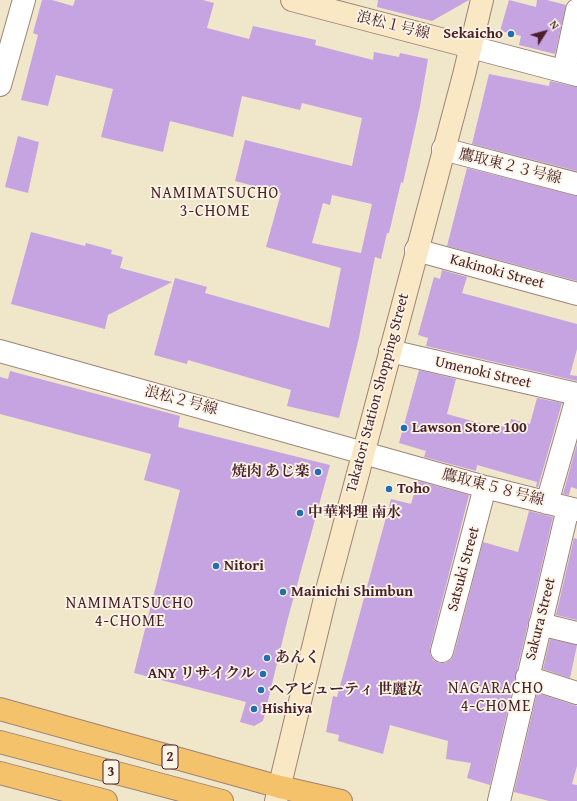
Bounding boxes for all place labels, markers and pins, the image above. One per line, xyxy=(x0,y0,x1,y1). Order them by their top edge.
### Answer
place label: Sekaicho xyxy=(443,25,503,43)
marker: Sekaicho xyxy=(506,29,516,39)
place label: Lawson Store 100 xyxy=(412,419,527,437)
marker: Lawson Store 100 xyxy=(399,423,409,433)
place label: 焼肉 あじ楽 xyxy=(232,463,310,481)
marker: 焼肉 あじ楽 xyxy=(313,467,323,477)
place label: Toho xyxy=(397,480,430,498)
marker: Toho xyxy=(384,484,394,494)
place label: 中華料理 南水 xyxy=(308,504,401,522)
marker: 中華料理 南水 xyxy=(295,508,305,518)
place label: Nitori xyxy=(224,557,264,575)
marker: Nitori xyxy=(211,561,221,571)
place label: Mainichi Shimbun xyxy=(291,583,413,601)
marker: Mainichi Shimbun xyxy=(278,587,288,597)
place label: あんく xyxy=(275,649,320,667)
marker: あんく xyxy=(262,653,272,663)
place label: ANY リサイクル xyxy=(148,665,255,683)
marker: ANY リサイクル xyxy=(258,669,268,679)
place label: ヘアビューティ 世麗汝 xyxy=(269,681,422,699)
marker: ヘアビューティ 世麗汝 xyxy=(256,685,266,695)
place label: Hishiya xyxy=(262,700,312,718)
marker: Hishiya xyxy=(249,704,259,714)

